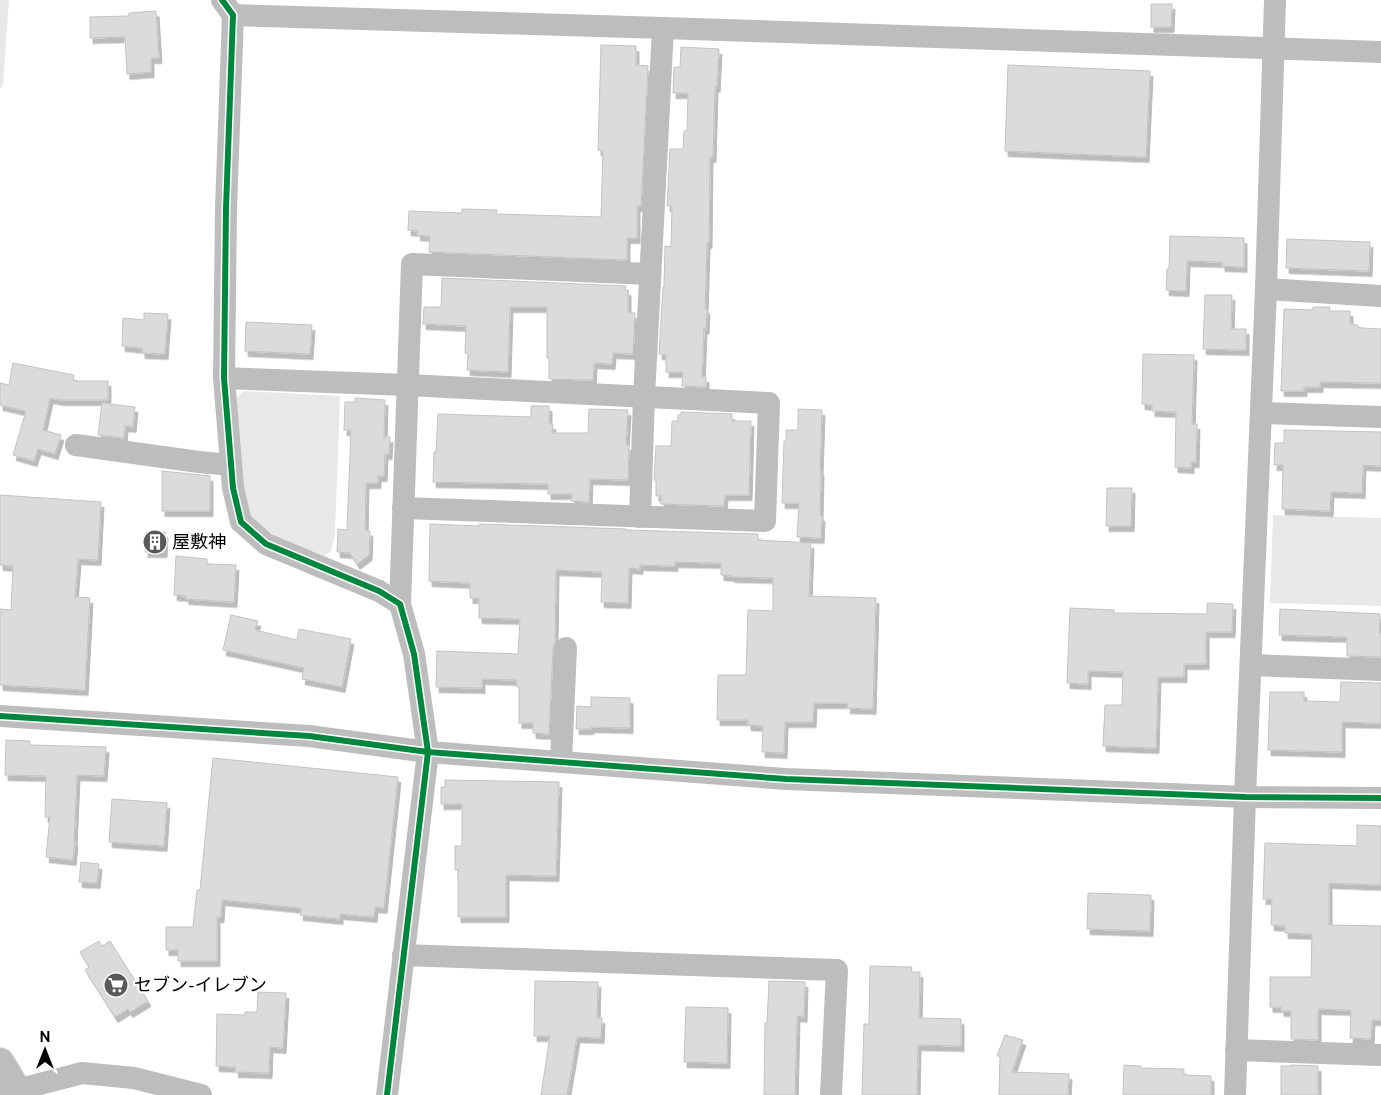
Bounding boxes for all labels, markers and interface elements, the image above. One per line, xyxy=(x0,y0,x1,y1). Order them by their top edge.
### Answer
building icon: 屋敷神 xyxy=(142,529,168,555)
place label: 屋敷神 xyxy=(172,531,226,552)
supermarket icon: セブン-イレブン xyxy=(103,972,129,998)
place label: セブン-イレブン xyxy=(134,974,267,995)
north arrow xyxy=(20,1025,70,1075)
text: N xyxy=(40,1029,50,1045)

